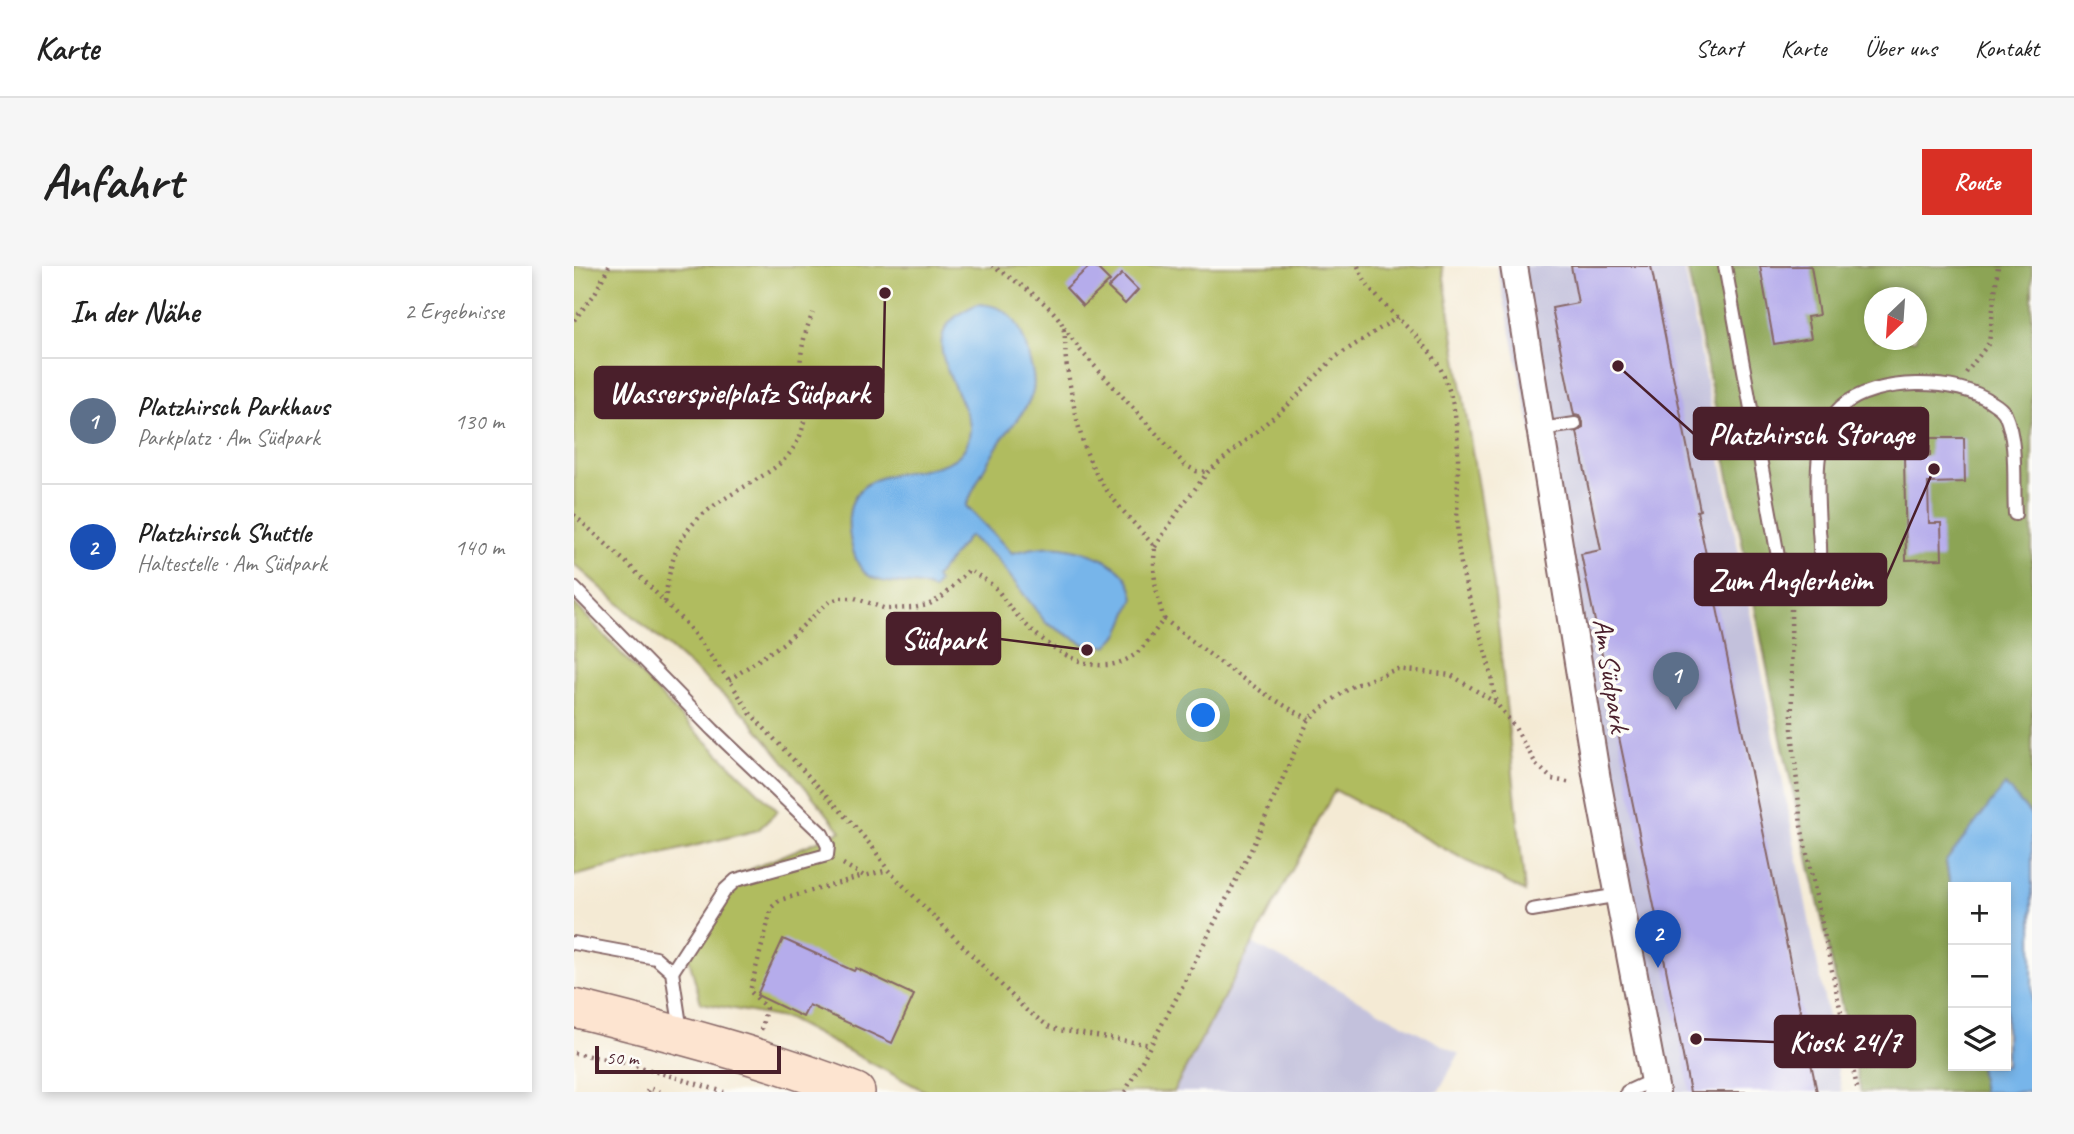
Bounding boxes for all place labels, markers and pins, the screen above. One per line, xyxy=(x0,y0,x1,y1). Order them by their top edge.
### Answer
callout: Wasserspielplatz Südpark xyxy=(595,367,883,418)
callout: Platzhirsch Storage xyxy=(1694,408,1928,459)
callout: Zum Anglerheim xyxy=(1695,554,1886,605)
callout: Südpark xyxy=(887,613,1000,664)
pin: 1 xyxy=(1653,652,1699,710)
pin: 2 xyxy=(1635,910,1681,968)
callout: Kiosk 24/7 xyxy=(1775,1016,1915,1067)

